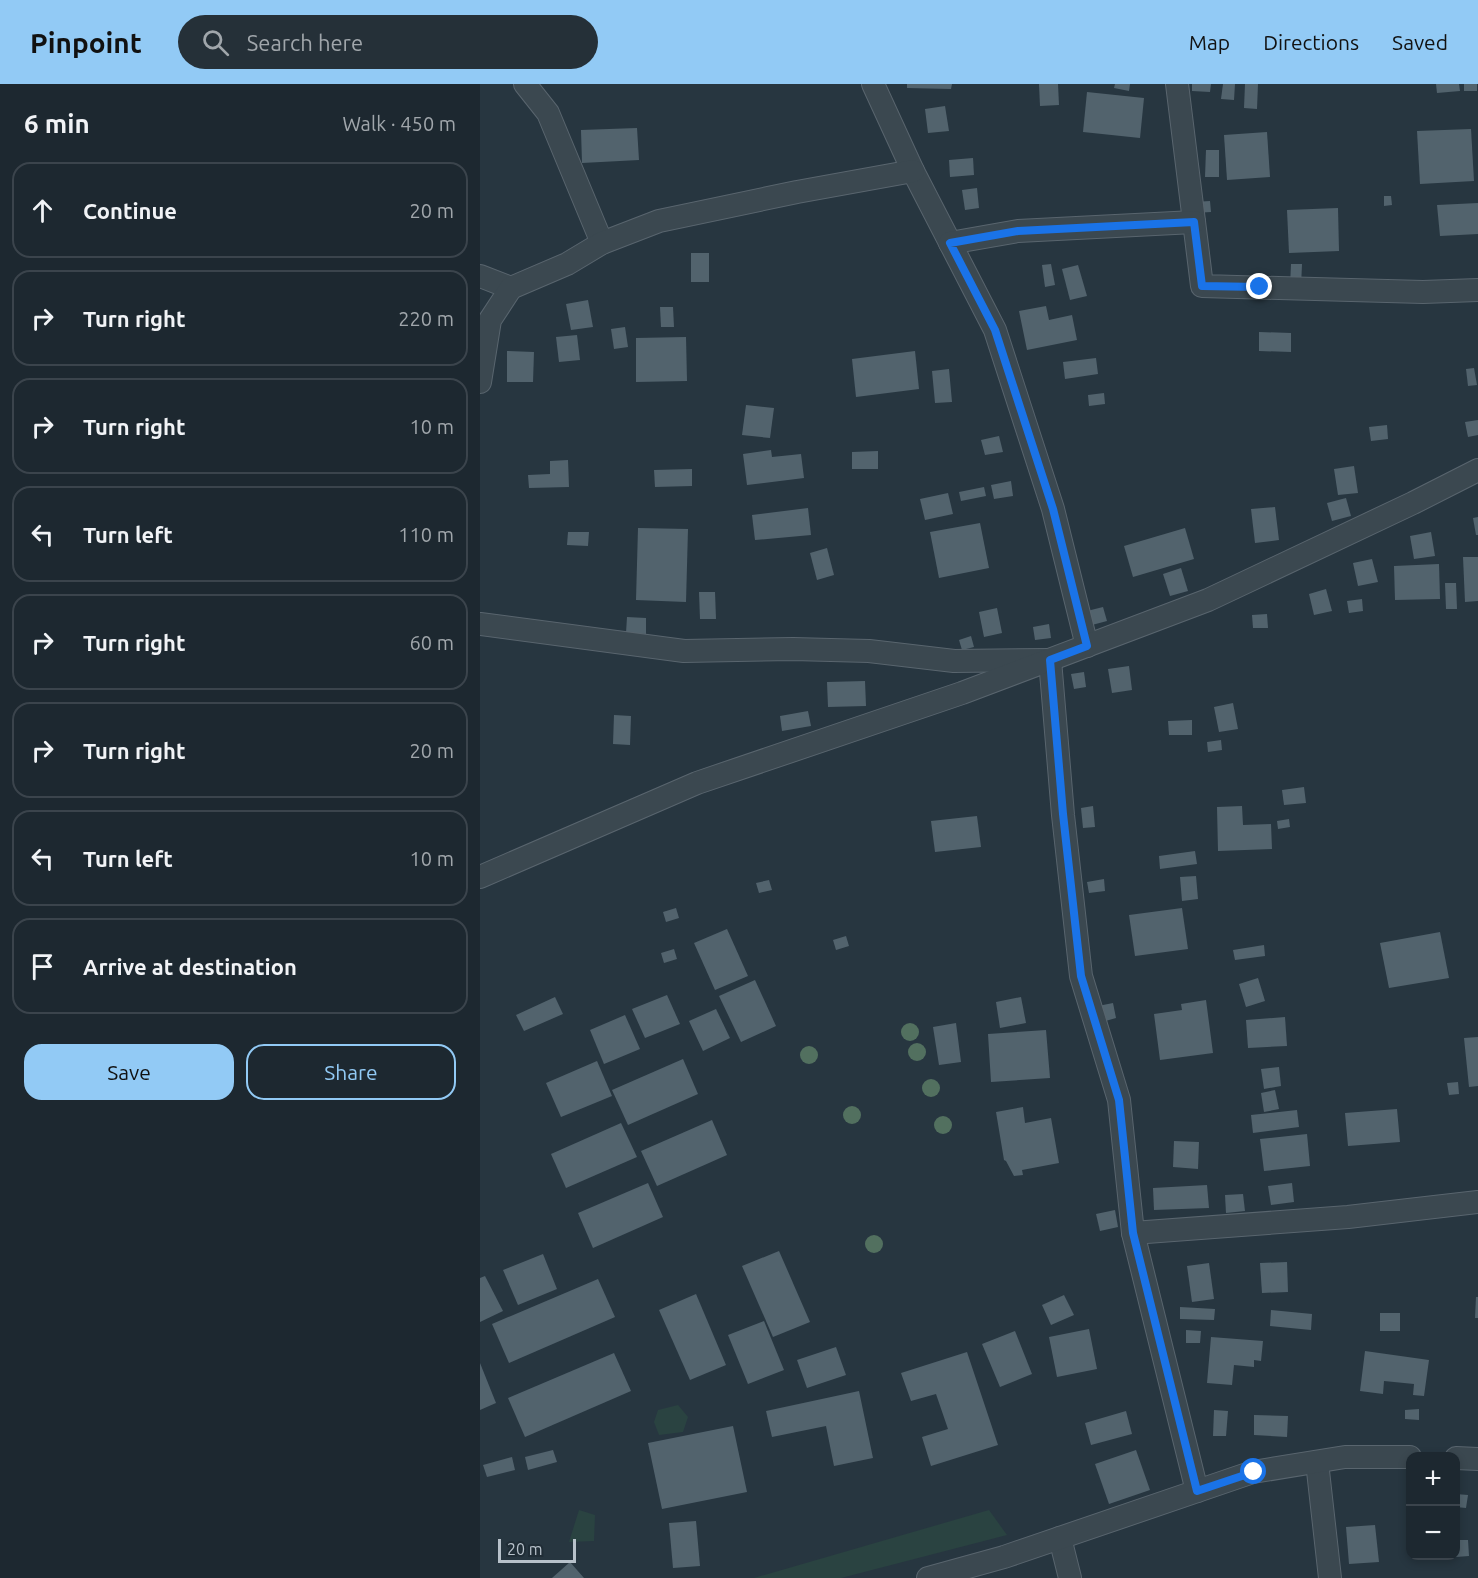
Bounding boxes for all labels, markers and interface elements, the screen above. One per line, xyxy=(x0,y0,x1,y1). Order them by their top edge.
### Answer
search box xyxy=(178,15,598,69)
icon: search xyxy=(199,26,232,59)
text: Pinpoint xyxy=(30,27,142,58)
text: Search here xyxy=(247,30,363,55)
text: Map xyxy=(1189,30,1230,54)
text: Directions xyxy=(1263,30,1359,54)
text: Saved xyxy=(1392,30,1448,54)
text: 6 min xyxy=(24,109,90,138)
text: Walk · 450 m xyxy=(343,112,456,135)
icon: ahead xyxy=(26,194,59,227)
text: Continue xyxy=(83,198,177,223)
text: 20 m xyxy=(410,199,454,222)
route end xyxy=(1246,273,1272,299)
icon: right xyxy=(26,302,59,335)
text: Turn right xyxy=(83,306,185,331)
text: 220 m xyxy=(398,307,454,330)
icon: right xyxy=(26,410,59,443)
text: Turn right xyxy=(83,414,185,439)
text: 10 m xyxy=(410,415,454,438)
icon: left xyxy=(26,518,59,551)
text: Turn left xyxy=(83,522,173,547)
text: 110 m xyxy=(398,523,454,546)
icon: right xyxy=(26,626,59,659)
text: Turn right xyxy=(83,630,185,655)
text: 60 m xyxy=(410,631,454,654)
icon: right xyxy=(26,734,59,767)
text: Turn right xyxy=(83,738,185,763)
text: 20 m xyxy=(410,739,454,762)
icon: left xyxy=(26,842,59,875)
text: Turn left xyxy=(83,846,173,871)
text: 10 m xyxy=(410,847,454,870)
icon: arrive xyxy=(26,950,59,983)
text: Arrive at destination xyxy=(83,954,297,979)
button: Save xyxy=(24,1044,234,1100)
button: Share xyxy=(246,1044,456,1100)
map controls xyxy=(1406,1452,1460,1560)
button: + xyxy=(1406,1452,1460,1506)
route start xyxy=(1240,1458,1266,1484)
button: − xyxy=(1406,1506,1460,1560)
scale bar xyxy=(498,1536,576,1564)
text: 20 m xyxy=(507,1540,543,1558)

